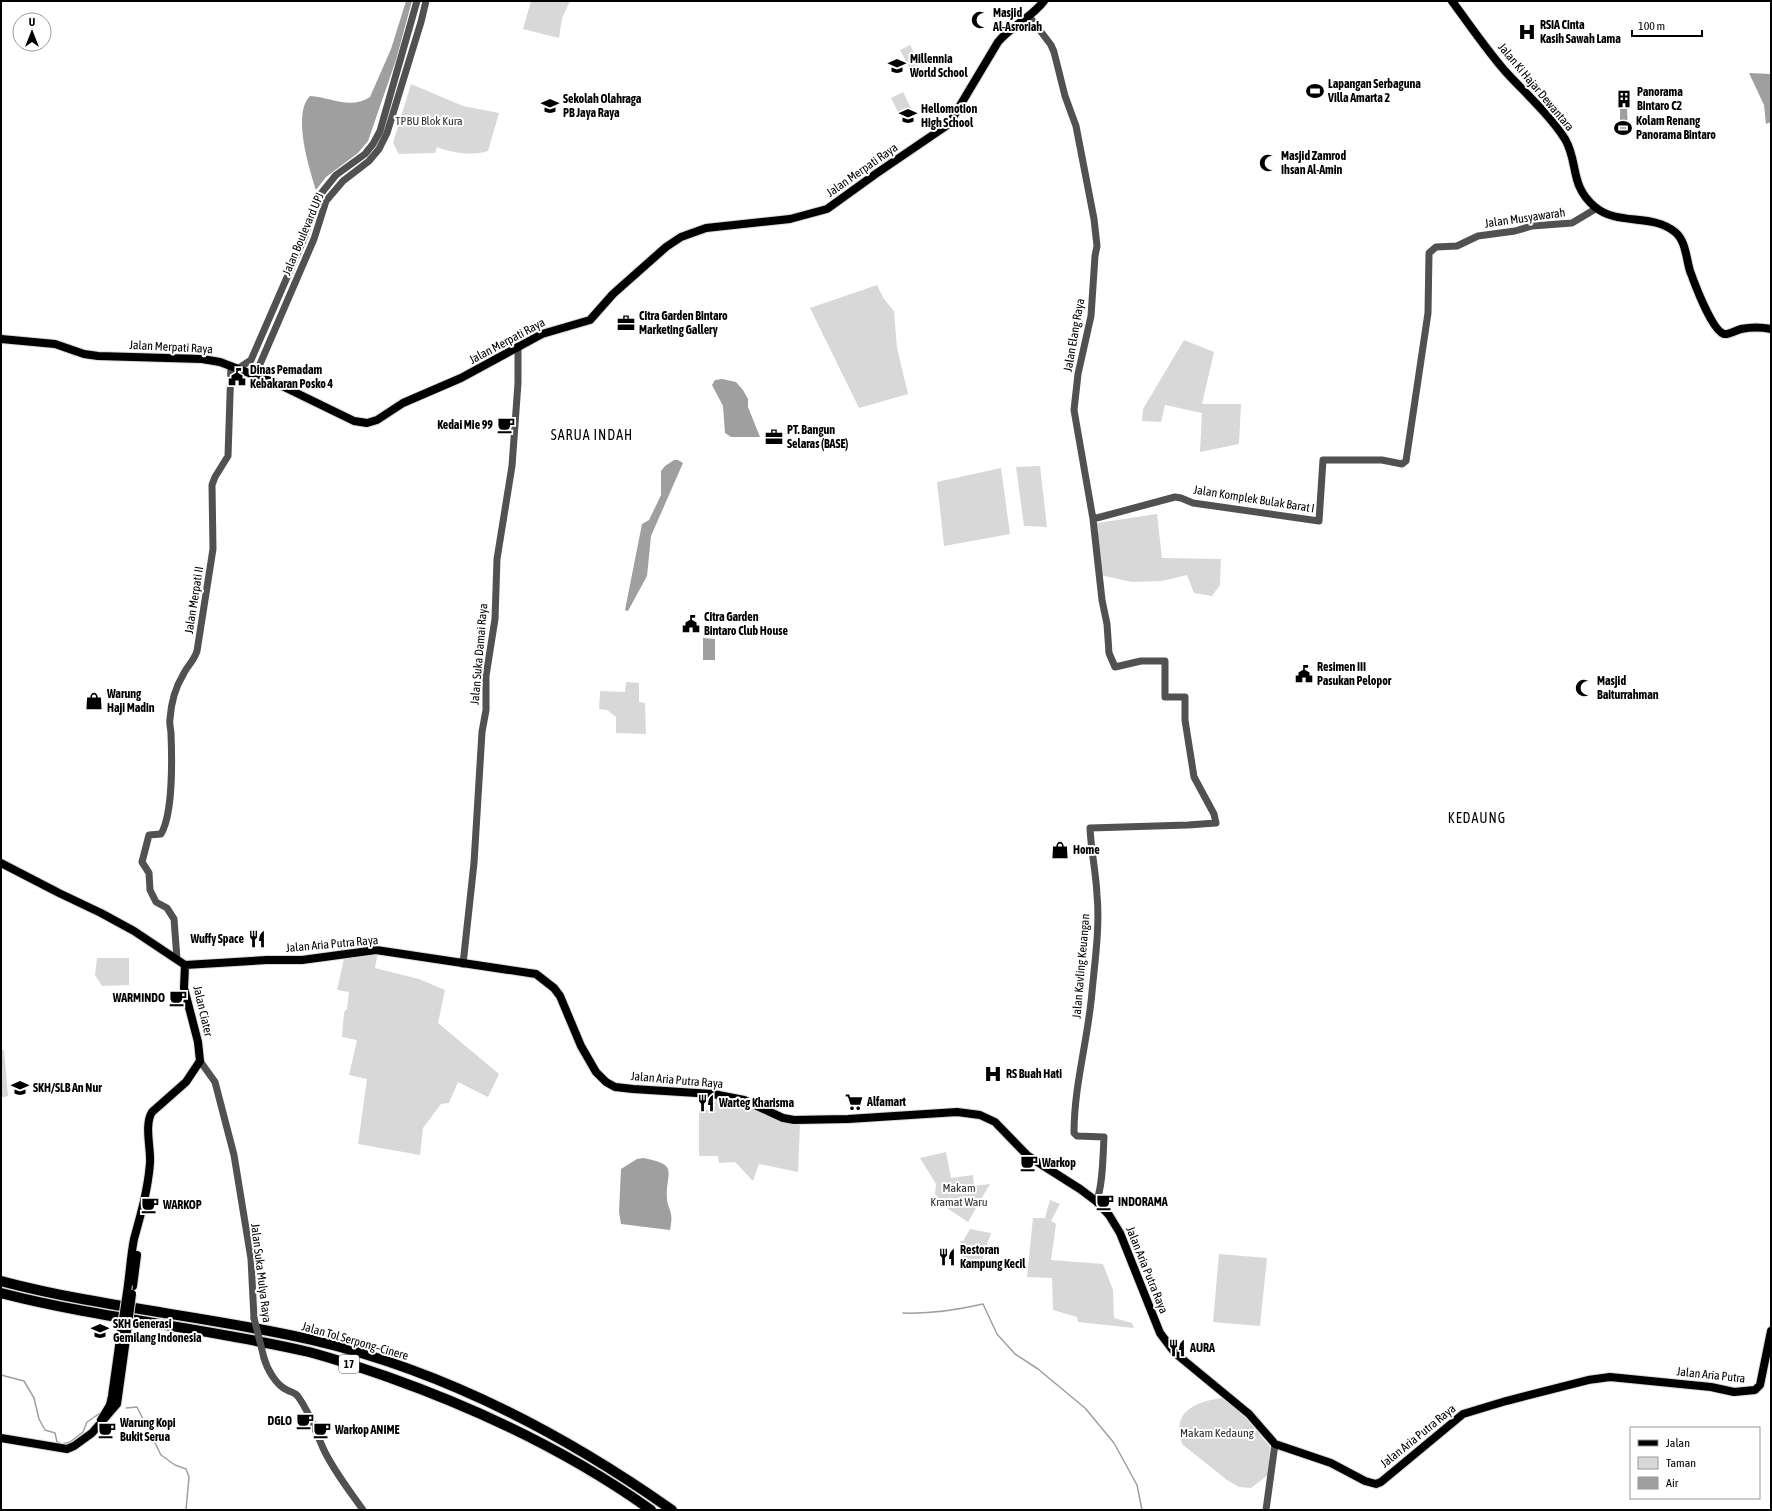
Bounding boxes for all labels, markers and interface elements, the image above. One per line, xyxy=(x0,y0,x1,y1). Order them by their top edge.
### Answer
place label: Masjid Al-Asroriah xyxy=(992,6,1042,34)
mosque icon: Masjid Al-Asroriah xyxy=(970,10,990,30)
north arrow xyxy=(12,12,52,52)
scale bar xyxy=(1632,12,1702,38)
text: U xyxy=(29,16,35,28)
place label: RSIA Cinta Kasih Sawah Lama xyxy=(1540,18,1621,46)
text: 100 m xyxy=(1638,19,1665,33)
hospital icon: RSIA Cinta Kasih Sawah Lama xyxy=(1517,22,1537,42)
street label: Jalan Ki Hajar Dewantara xyxy=(1495,40,1577,134)
place label: Millennia World School xyxy=(909,52,968,80)
school or university icon: Millennia World School xyxy=(887,56,907,76)
place label: Lapangan Serbaguna Villa Amarta 2 xyxy=(1327,77,1421,105)
sports icon: Lapangan Serbaguna Villa Amarta 2 xyxy=(1305,81,1325,101)
place label: Panorama Bintaro C2 xyxy=(1637,85,1683,113)
building icon: Panorama Bintaro C2 xyxy=(1614,89,1634,109)
place label: Sekolah Olahraga PB Jaya Raya xyxy=(563,92,642,120)
school or university icon: Sekolah Olahraga PB Jaya Raya xyxy=(540,96,560,116)
place label: Hellomotion High School xyxy=(921,102,977,130)
school or university icon: Hellomotion High School xyxy=(898,106,918,126)
park label: TPBU Blok Kura xyxy=(395,114,463,128)
place label: Kolam Renang Panorama Bintaro xyxy=(1636,114,1716,142)
sports icon: Kolam Renang Panorama Bintaro xyxy=(1613,118,1633,138)
street label: Jalan Merpati Raya xyxy=(824,140,900,200)
place label: Masjid Zamrod Ihsan Al-Amin xyxy=(1281,149,1347,177)
mosque icon: Masjid Zamrod Ihsan Al-Amin xyxy=(1258,153,1278,173)
street label: Jalan Boulevard UPJ xyxy=(279,191,327,277)
street label: Jalan Musyawarah xyxy=(1484,205,1566,231)
street label: Jalan Elang Raya xyxy=(1061,297,1087,373)
place label: Citra Garden Bintaro Marketing Gallery xyxy=(639,309,728,337)
office icon: Citra Garden Bintaro Marketing Gallery xyxy=(616,313,636,333)
street label: Jalan Merpati Raya xyxy=(467,315,547,367)
street label: Jalan Merpati Raya xyxy=(129,338,213,356)
place label: Dinas Pemadam Kebakaran Posko 4 xyxy=(250,363,334,391)
public building icon: Dinas Pemadam Kebakaran Posko 4 xyxy=(227,367,247,387)
cafe icon: Kedai Mie 99 xyxy=(496,415,516,435)
place label: Kedai Mie 99 xyxy=(437,418,493,432)
place label: PT. Bangun Selaras (BASE) xyxy=(787,423,849,451)
district label: SARUA INDAH xyxy=(551,427,633,443)
office icon: PT. Bangun Selaras (BASE) xyxy=(764,427,784,447)
street label: Jalan Komplek Bulak Barat I xyxy=(1193,483,1315,515)
street label: Jalan Merpati II xyxy=(182,565,206,635)
street label: Jalan Suka Damai Raya xyxy=(468,603,490,705)
place label: Citra Garden Bintaro Club House xyxy=(704,610,788,638)
public building icon: Citra Garden Bintaro Club House xyxy=(681,614,701,634)
place label: Resimen III Pasukan Pelopor xyxy=(1317,660,1392,688)
public building icon: Resimen III Pasukan Pelopor xyxy=(1294,664,1314,684)
place label: Masjid Baiturrahman xyxy=(1597,674,1659,702)
mosque icon: Masjid Baiturrahman xyxy=(1574,678,1594,698)
place label: Warung Haji Madin xyxy=(106,687,155,715)
shop icon: Warung Haji Madin xyxy=(84,691,104,711)
district label: KEDAUNG xyxy=(1448,810,1506,826)
shop icon: Home xyxy=(1050,840,1070,860)
place label: Home xyxy=(1073,843,1100,857)
street label: Jalan Kavling Keuangan xyxy=(1069,913,1093,1019)
restaurant icon: Wuffy Space xyxy=(247,929,267,949)
place label: Wuffy Space xyxy=(189,932,245,946)
street label: Jalan Aria Putra Raya xyxy=(285,933,379,955)
street label: Jalan Ciater xyxy=(190,984,216,1038)
cafe icon: WARMINDO xyxy=(168,988,188,1008)
place label: WARMINDO xyxy=(112,991,165,1005)
hospital icon: RS Buah Hati xyxy=(983,1064,1003,1084)
place label: RS Buah Hati xyxy=(1006,1067,1062,1081)
street label: Jalan Aria Putra Raya xyxy=(630,1069,724,1091)
school or university icon: SKH/SLB An Nur xyxy=(10,1078,30,1098)
place label: SKH/SLB An Nur xyxy=(33,1081,102,1095)
supermarket icon: Alfamart xyxy=(844,1092,864,1112)
restaurant icon: Warteg Kharisma xyxy=(696,1093,716,1113)
place label: Alfamart xyxy=(866,1095,907,1109)
place label: Warteg Kharisma xyxy=(718,1096,794,1110)
cafe icon: Warkop xyxy=(1019,1153,1039,1173)
place label: Warkop xyxy=(1041,1156,1076,1170)
park label: Makam Kramat Waru xyxy=(930,1181,988,1209)
cafe icon: INDORAMA xyxy=(1095,1192,1115,1212)
cafe icon: WARKOP xyxy=(140,1195,160,1215)
place label: INDORAMA xyxy=(1118,1195,1168,1209)
place label: WARKOP xyxy=(162,1198,202,1212)
street label: Jalan Suka Mulya Raya xyxy=(248,1223,274,1323)
street label: Jalan Aria Putra Raya xyxy=(1123,1224,1171,1316)
place label: Restoran Kampung Kecil xyxy=(960,1243,1026,1271)
restaurant icon: Restoran Kampung Kecil xyxy=(937,1247,957,1267)
place label: SKH Generasi Gemilang Indonesia xyxy=(113,1317,202,1345)
street label: Jalan Tol Serpong–Cinere xyxy=(300,1319,410,1363)
school or university icon: SKH Generasi Gemilang Indonesia xyxy=(90,1321,110,1341)
restaurant icon: AURA xyxy=(1167,1338,1187,1358)
place label: AURA xyxy=(1189,1341,1215,1355)
road number: 17 xyxy=(339,1355,359,1373)
street label: Jalan Aria Putra xyxy=(1676,1364,1746,1386)
street label: Jalan Aria Putra Raya xyxy=(1378,1401,1458,1471)
cafe icon: DGLO xyxy=(295,1411,315,1431)
place label: DGLO xyxy=(268,1414,292,1428)
place label: Warung Kopi Bukit Serua xyxy=(119,1416,176,1444)
cafe icon: Warung Kopi Bukit Serua xyxy=(97,1420,117,1440)
cafe icon: Warkop ANIME xyxy=(312,1420,332,1440)
place label: Warkop ANIME xyxy=(334,1423,400,1437)
park label: Makam Kedaung xyxy=(1180,1426,1255,1440)
legend xyxy=(1630,1427,1760,1499)
text: Jalan xyxy=(1666,1436,1690,1450)
text: Taman xyxy=(1666,1456,1696,1470)
text: Air xyxy=(1666,1476,1679,1490)

